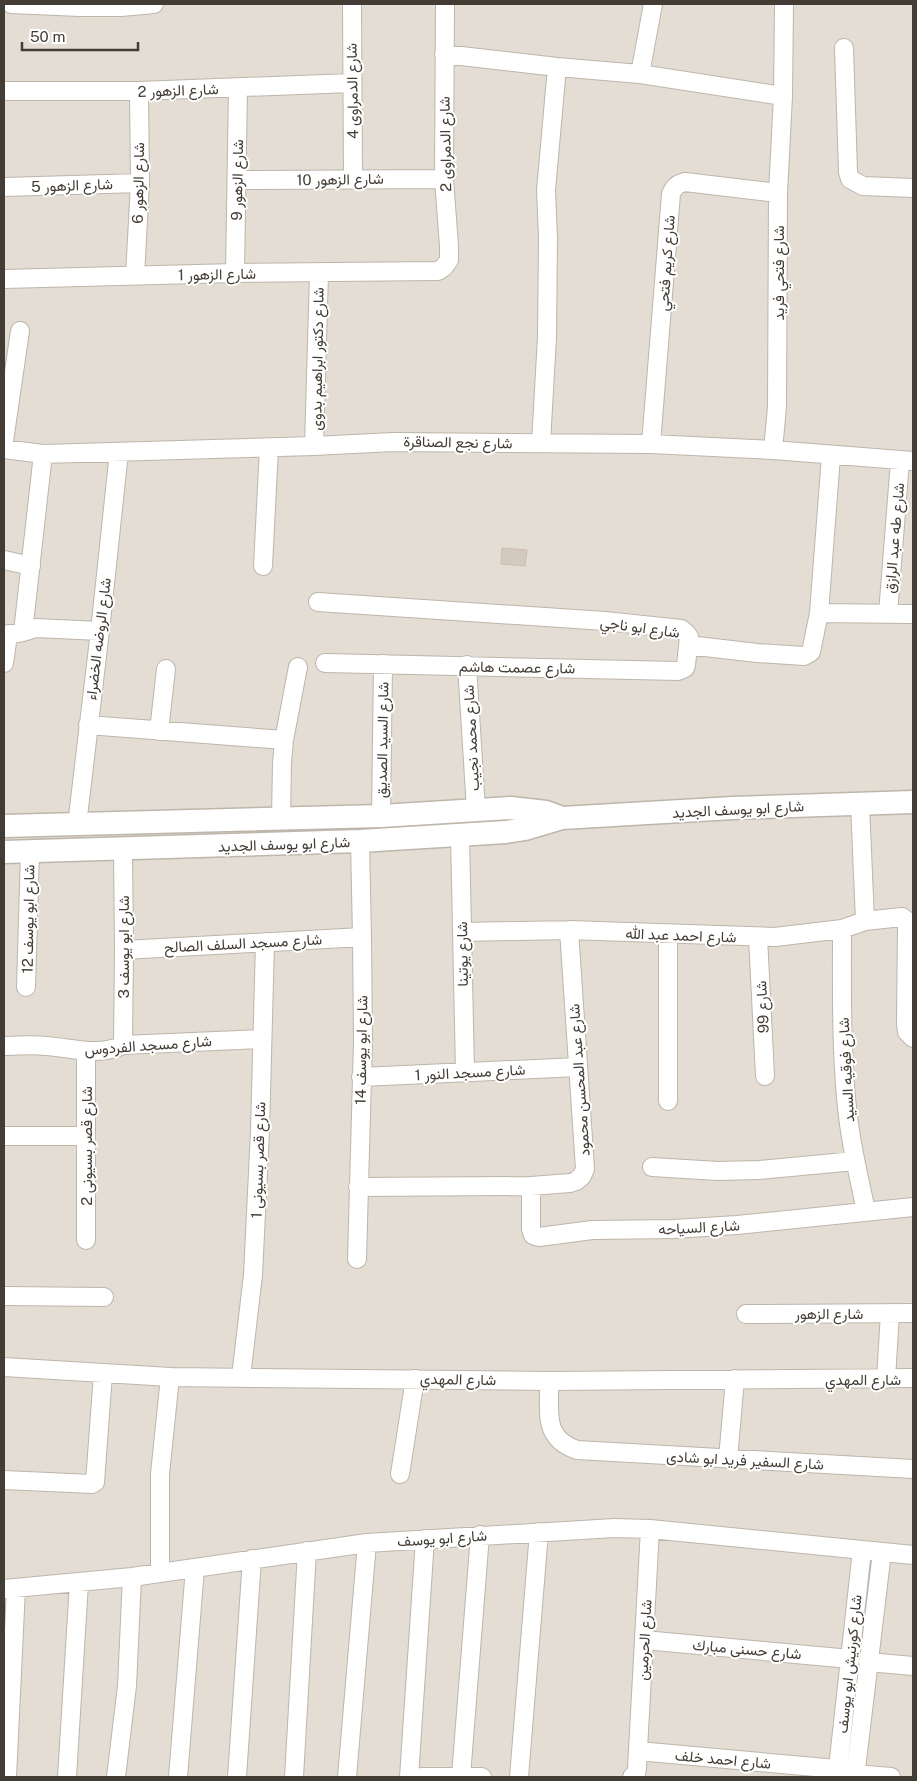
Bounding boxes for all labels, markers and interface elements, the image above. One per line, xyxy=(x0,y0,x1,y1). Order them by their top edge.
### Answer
scale bar xyxy=(22,20,139,52)
text: 50 m xyxy=(30,28,65,45)
street label: شارع الدمراوى 4 xyxy=(343,43,364,139)
street label: شارع الزهور 2 xyxy=(137,80,219,103)
street label: شارع الدمراوى 2 xyxy=(436,96,457,192)
street label: شارع الزهور 9 xyxy=(228,139,249,221)
street label: شارع الزهور 6 xyxy=(129,142,150,224)
street label: شارع الزهور 10 xyxy=(296,170,384,191)
street label: شارع الزهور 5 xyxy=(31,175,113,198)
street label: شارع كريم فتحي xyxy=(654,214,683,312)
street label: شارع فتحي فريد xyxy=(770,225,792,320)
street label: شارع الزهور 1 xyxy=(178,265,256,286)
street label: شارع دكتور ابراهيم بدوى xyxy=(307,287,330,431)
street label: شارع نجع الصناقرة xyxy=(403,433,513,454)
street label: شارع طه عبد الرازق xyxy=(881,482,910,594)
street label: شارع الروضه الخضراء xyxy=(82,577,117,701)
street label: شارع ابو ناجي xyxy=(598,613,681,646)
street label: شارع عصمت هاشم xyxy=(459,657,576,680)
street label: شارع السيد الصديق xyxy=(372,682,395,798)
street label: شارع محمد نجيب xyxy=(460,684,485,791)
street label: شارع ابو يوسف الجديد xyxy=(672,797,805,824)
street label: شارع ابو يوسف الجديد xyxy=(218,833,351,858)
street label: شارع ابو يوسف 12 xyxy=(19,864,40,974)
street label: شارع ابو يوسف 3 xyxy=(115,895,135,999)
street label: شارع يوتينا xyxy=(453,921,474,987)
street label: شارع احمد عبد الله xyxy=(625,925,737,948)
street label: شارع مسجد السلف الصالح xyxy=(163,930,323,959)
street label: شارع 99 xyxy=(752,980,775,1034)
street label: شارع ابو يوسف 14 xyxy=(352,995,373,1105)
street label: شارع عبد المحسن محمود xyxy=(565,1003,596,1157)
street label: شارع فوقيه السيد xyxy=(835,1017,860,1123)
street label: شارع مسجد الفردوس xyxy=(84,1032,213,1061)
street label: شارع مسجد النور 1 xyxy=(414,1061,526,1086)
street label: شارع قصر بسيونى 2 xyxy=(78,1086,98,1206)
street label: شارع قصر بسيونى 1 xyxy=(247,1101,272,1219)
street label: شارع السياحه xyxy=(658,1216,740,1241)
street label: شارع الزهور xyxy=(794,1305,863,1325)
street label: شارع المهدي xyxy=(420,1370,496,1393)
street label: شارع المهدي xyxy=(825,1371,901,1393)
street label: شارع السفير فريد ابو شادى xyxy=(666,1447,824,1476)
street label: شارع ابو يوسف xyxy=(397,1526,488,1553)
street label: شارع كورنيش ابو يوسف xyxy=(833,1594,868,1734)
street label: شارع الحرمين xyxy=(633,1599,658,1681)
street label: شارع حسنى مبارك xyxy=(692,1636,802,1665)
street label: شارع احمد خلف xyxy=(674,1746,772,1775)

